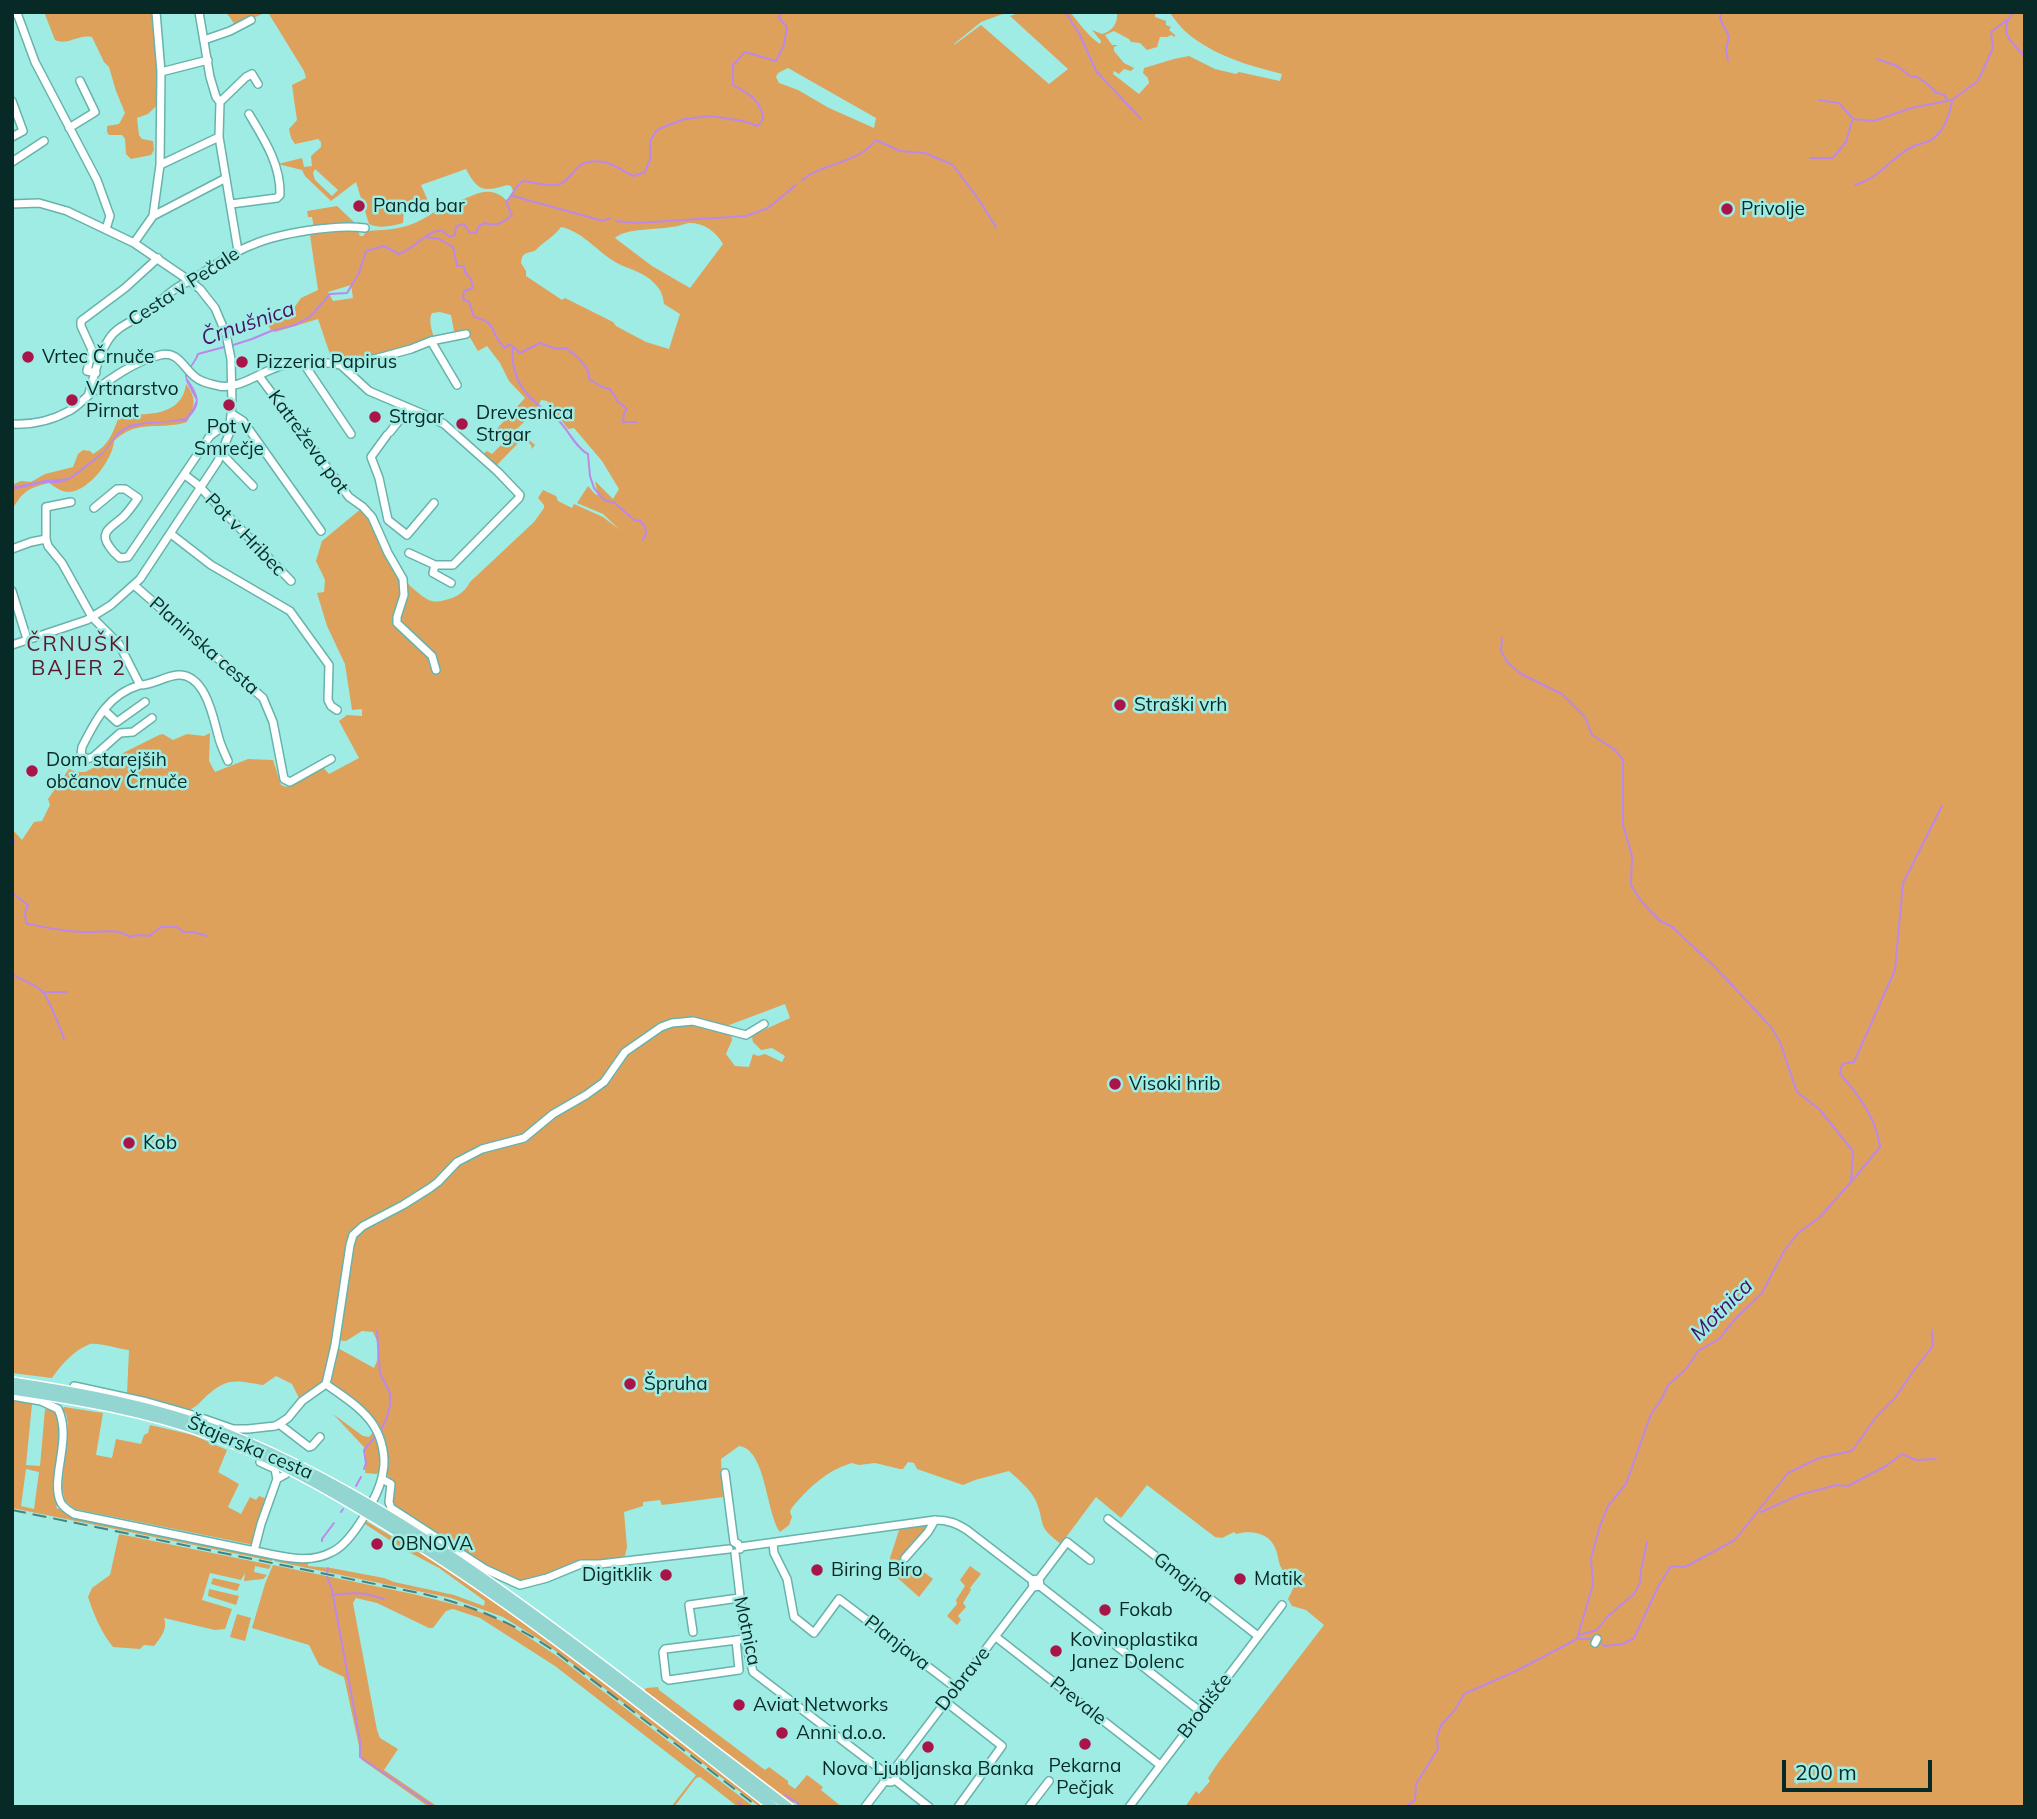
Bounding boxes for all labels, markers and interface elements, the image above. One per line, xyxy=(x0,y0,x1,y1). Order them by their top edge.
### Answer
place label: Panda bar xyxy=(373,195,465,217)
marker: Panda bar xyxy=(351,198,367,214)
place label: Privolje xyxy=(1741,198,1805,220)
marker: Privolje xyxy=(1719,201,1735,217)
street label: Cesta v Pečale xyxy=(124,243,244,331)
water label: Črnušnica xyxy=(198,296,298,352)
place label: Vrtec Črnuče xyxy=(42,346,154,368)
marker: Vrtec Črnuče xyxy=(20,349,36,365)
place label: Pizzeria Papirus xyxy=(256,351,397,373)
marker: Pizzeria Papirus xyxy=(234,354,250,370)
place label: Vrtnarstvo Pirnat xyxy=(86,378,178,422)
street label: Katreževa pot xyxy=(263,386,353,498)
marker: Vrtnarstvo Pirnat xyxy=(64,392,80,408)
marker: Pot v Smrečje xyxy=(221,397,237,413)
place label: Drevesnica Strgar xyxy=(476,402,573,446)
place label: Strgar xyxy=(389,406,444,428)
marker: Strgar xyxy=(367,409,383,425)
place label: Pot v Smrečje xyxy=(194,416,264,460)
marker: Drevesnica Strgar xyxy=(454,416,470,432)
street label: Pot v Hribec xyxy=(200,489,290,581)
street label: Planinska cesta xyxy=(145,592,263,700)
district label: ČRNUŠKI BAJER 2 xyxy=(27,632,131,682)
place label: Straški vrh xyxy=(1134,694,1227,716)
marker: Straški vrh xyxy=(1112,697,1128,713)
place label: Dom starejših občanov Črnuče xyxy=(46,749,187,793)
marker: Dom starejših občanov Črnuče xyxy=(24,763,40,779)
place label: Visoki hrib xyxy=(1129,1073,1220,1095)
marker: Visoki hrib xyxy=(1107,1076,1123,1092)
place label: Kob xyxy=(143,1132,177,1154)
marker: Kob xyxy=(121,1135,137,1151)
water label: Motnica xyxy=(1686,1274,1758,1346)
place label: Špruha xyxy=(644,1373,708,1395)
marker: Špruha xyxy=(622,1376,638,1392)
street label: Štajerska cesta xyxy=(184,1411,316,1485)
place label: OBNOVA xyxy=(391,1533,473,1555)
marker: OBNOVA xyxy=(369,1536,385,1552)
street label: Gmajna xyxy=(1149,1548,1217,1608)
place label: Biring Biro xyxy=(831,1559,922,1581)
marker: Biring Biro xyxy=(809,1562,825,1578)
place label: Digitklik xyxy=(582,1564,652,1586)
marker: Digitklik xyxy=(658,1567,674,1583)
place label: Matik xyxy=(1254,1568,1303,1590)
marker: Matik xyxy=(1232,1571,1248,1587)
street label: Motnica xyxy=(729,1594,765,1668)
place label: Fokab xyxy=(1119,1599,1173,1621)
marker: Fokab xyxy=(1097,1602,1113,1618)
street label: Planjava xyxy=(860,1610,934,1676)
place label: Kovinoplastika Janez Dolenc xyxy=(1070,1629,1198,1673)
street label: Dobrave xyxy=(931,1642,995,1716)
marker: Kovinoplastika Janez Dolenc xyxy=(1048,1643,1064,1659)
street label: Brodišče xyxy=(1173,1669,1237,1743)
street label: Prevale xyxy=(1045,1672,1111,1730)
place label: Aviat Networks xyxy=(753,1694,889,1716)
marker: Aviat Networks xyxy=(731,1697,747,1713)
place label: Anni d.o.o. xyxy=(796,1722,886,1744)
marker: Anni d.o.o. xyxy=(774,1725,790,1741)
marker: Pekarna Pečjak xyxy=(1077,1736,1093,1752)
marker: Nova Ljubljanska Banka xyxy=(920,1739,936,1755)
scale bar xyxy=(1785,1745,1936,1789)
place label: Pekarna Pečjak xyxy=(1049,1755,1121,1799)
place label: Nova Ljubljanska Banka xyxy=(822,1758,1034,1780)
text: 200 m xyxy=(1795,1759,1857,1785)

